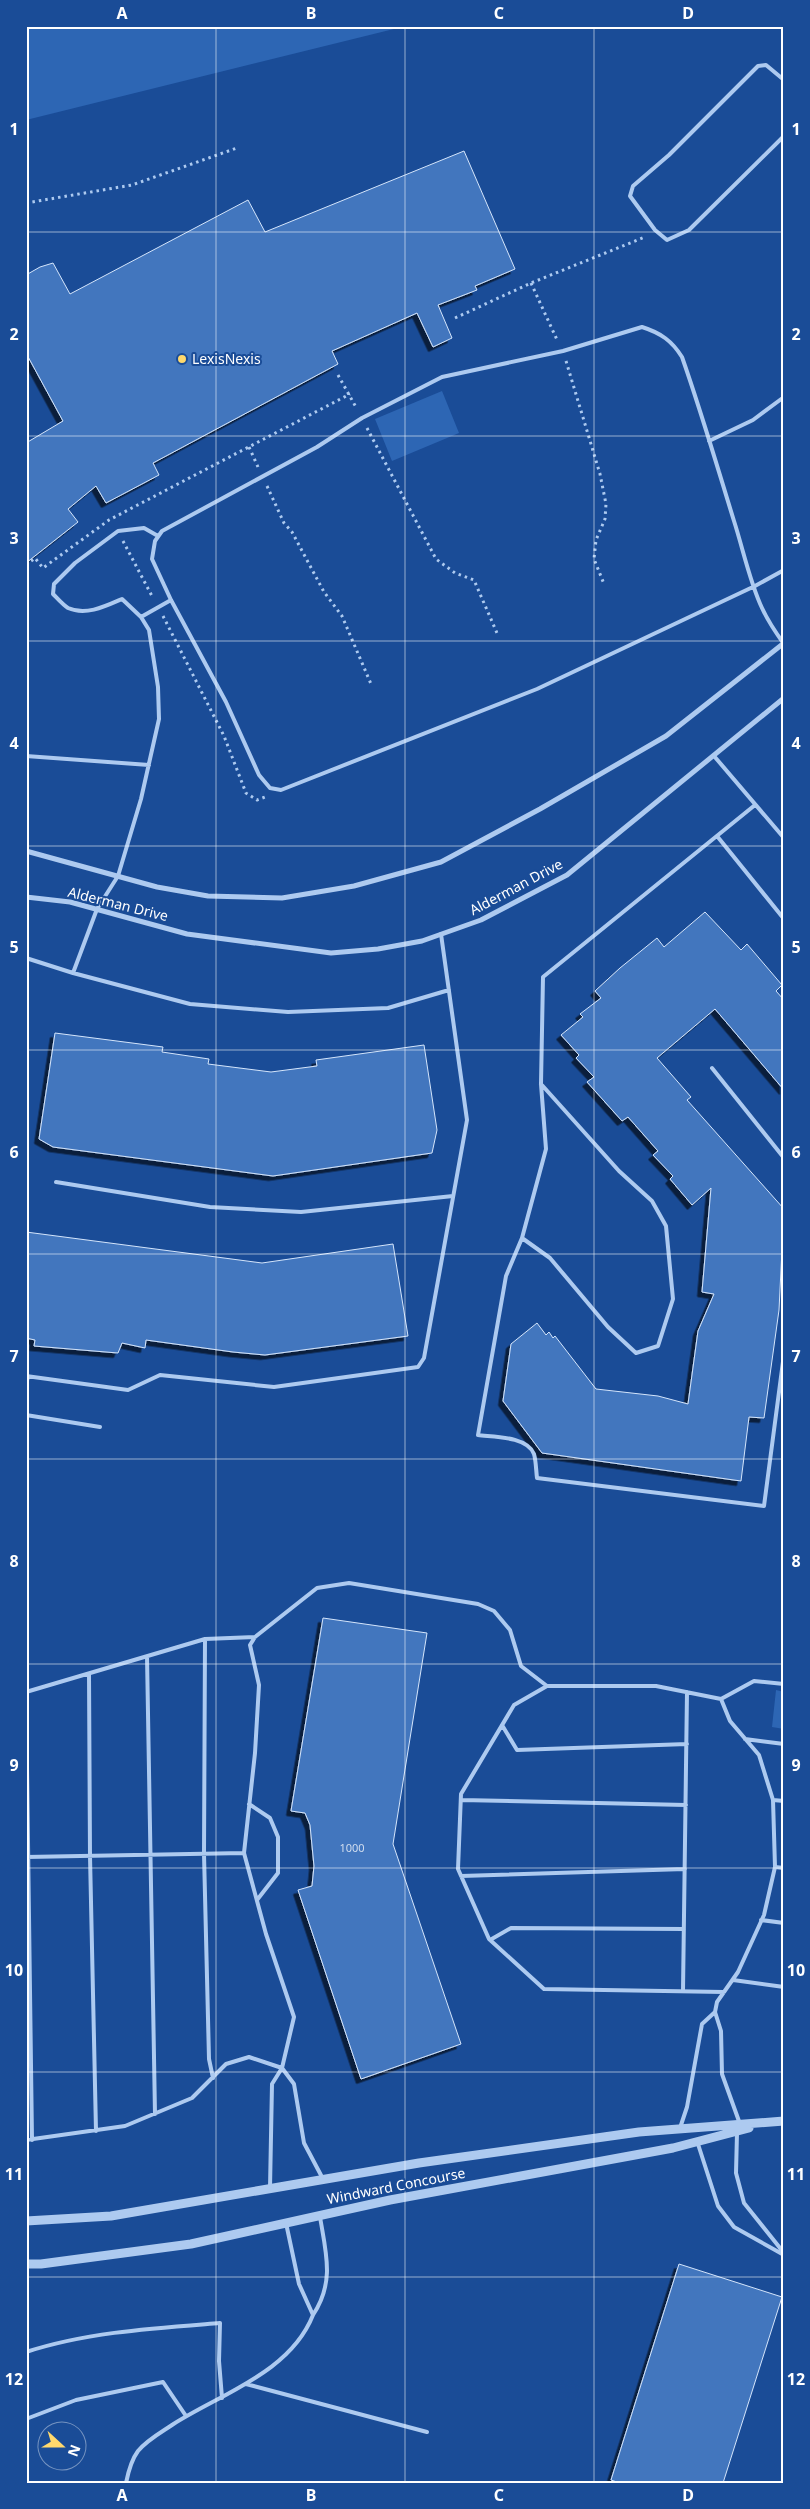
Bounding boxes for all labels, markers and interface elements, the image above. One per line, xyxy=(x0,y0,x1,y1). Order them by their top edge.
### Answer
text: A xyxy=(116,2,128,24)
text: B xyxy=(306,2,316,24)
text: C xyxy=(494,2,504,24)
text: D xyxy=(682,2,694,24)
text: 1 xyxy=(9,118,19,140)
text: 1 xyxy=(791,118,801,140)
text: 2 xyxy=(9,323,19,345)
text: 2 xyxy=(791,323,801,345)
place label: LexisNexis xyxy=(192,349,261,368)
marker: LexisNexis xyxy=(176,353,188,365)
text: 3 xyxy=(9,527,19,549)
text: 3 xyxy=(791,527,801,549)
text: 4 xyxy=(9,732,19,754)
text: 4 xyxy=(791,732,801,754)
street label: Alderman Drive xyxy=(466,854,566,919)
street label: Alderman Drive xyxy=(66,882,170,925)
text: 5 xyxy=(9,936,19,958)
text: 5 xyxy=(791,936,801,958)
text: 6 xyxy=(9,1141,19,1163)
text: 6 xyxy=(791,1141,801,1163)
text: 7 xyxy=(9,1345,19,1367)
text: 7 xyxy=(791,1345,801,1367)
text: 8 xyxy=(9,1550,19,1572)
text: 8 xyxy=(791,1550,801,1572)
text: 9 xyxy=(9,1754,19,1776)
text: 9 xyxy=(791,1754,801,1776)
house number: 1000 xyxy=(339,1840,365,1855)
text: 10 xyxy=(5,1959,23,1981)
text: 10 xyxy=(787,1959,805,1981)
text: 11 xyxy=(5,2163,23,2185)
street label: Windward Concourse xyxy=(325,2163,467,2208)
text: 11 xyxy=(787,2163,805,2185)
text: 12 xyxy=(5,2368,23,2390)
text: 12 xyxy=(787,2368,805,2390)
north arrow xyxy=(38,2422,88,2472)
text: N xyxy=(64,2442,86,2460)
text: A xyxy=(116,2484,128,2506)
text: B xyxy=(306,2484,316,2506)
text: C xyxy=(494,2484,504,2506)
text: D xyxy=(682,2484,694,2506)

